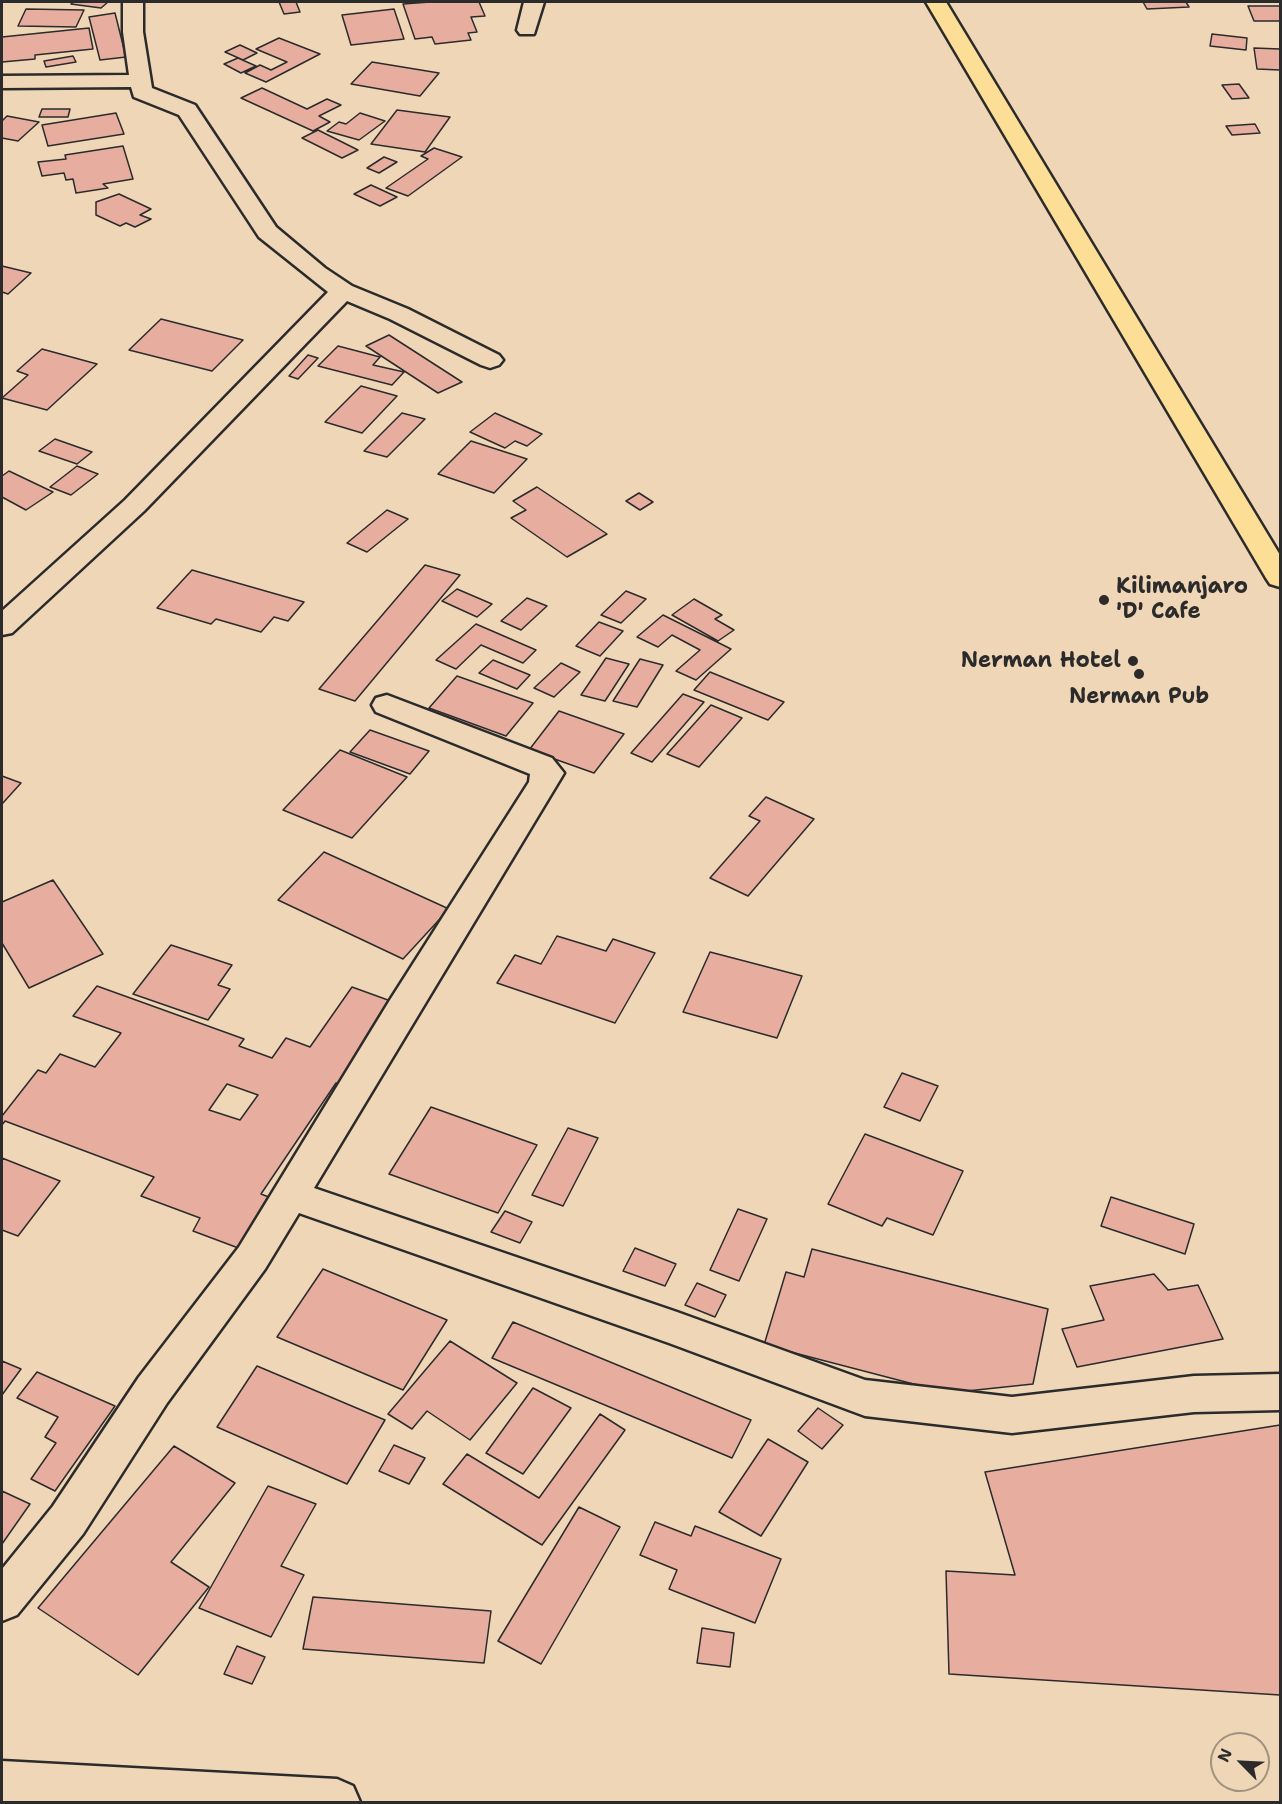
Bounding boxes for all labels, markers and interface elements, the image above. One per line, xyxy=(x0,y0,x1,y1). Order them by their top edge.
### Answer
place label: Kilimanjaro 'D' Cafe xyxy=(1116,574,1248,626)
marker: Kilimanjaro 'D' Cafe xyxy=(1097,593,1111,607)
place label: Nerman Hotel xyxy=(961,648,1121,674)
marker: Nerman Hotel xyxy=(1126,654,1140,668)
marker: Nerman Pub xyxy=(1132,667,1146,681)
place label: Nerman Pub xyxy=(1069,684,1209,710)
north arrow xyxy=(1210,1732,1270,1792)
text: N xyxy=(1213,1745,1237,1765)

